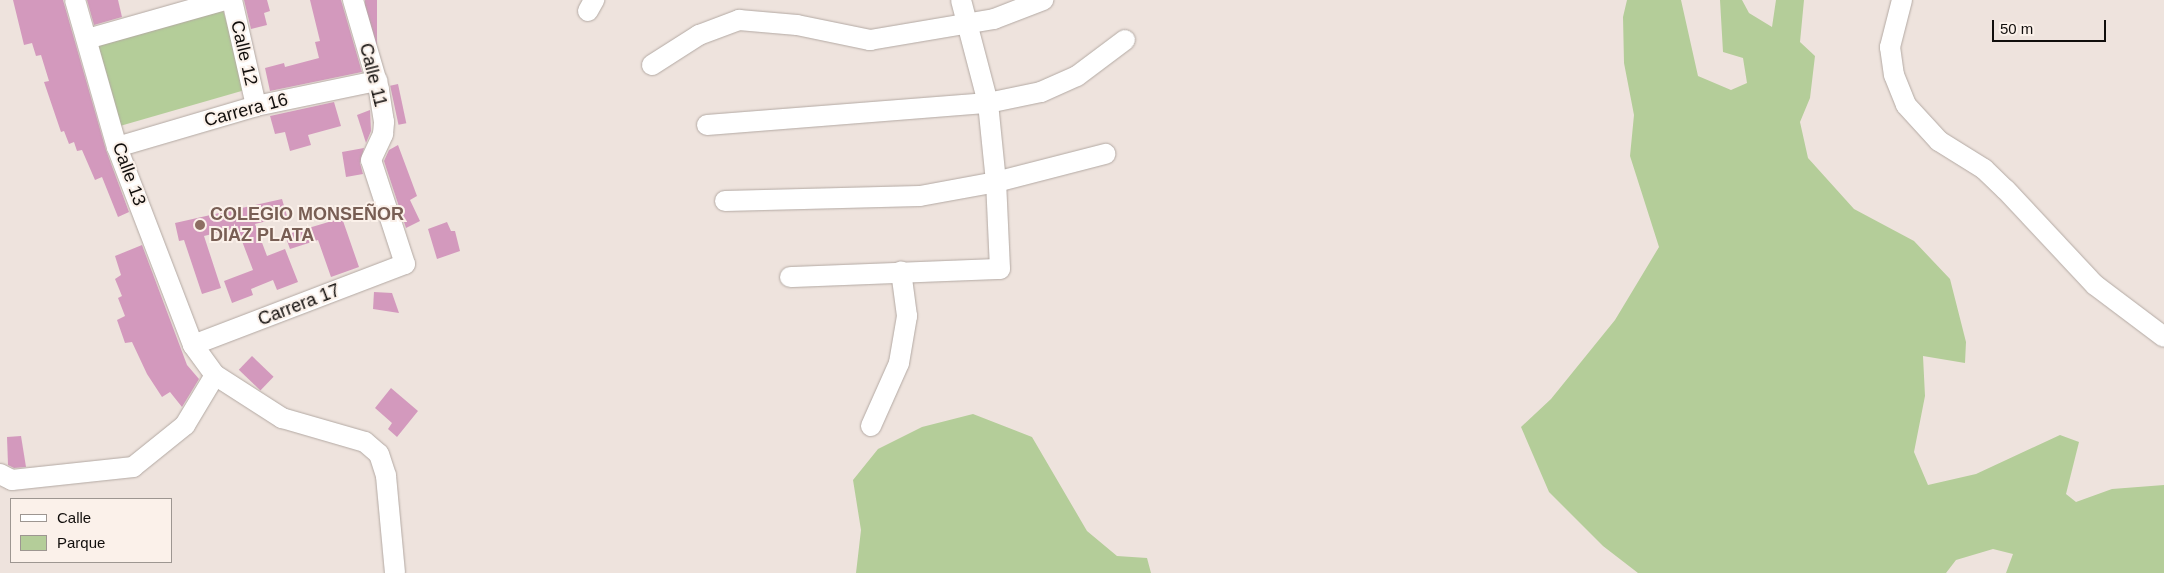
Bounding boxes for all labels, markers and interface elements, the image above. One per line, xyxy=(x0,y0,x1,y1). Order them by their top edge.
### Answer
scale bar xyxy=(1994,10,2108,42)
street label: Calle 12 xyxy=(226,18,262,88)
text: 50 m xyxy=(2000,20,2033,37)
street label: Calle 11 xyxy=(355,41,391,109)
street label: Carrera 16 xyxy=(202,88,290,132)
street label: Calle 13 xyxy=(108,139,150,209)
place label: COLEGIO MONSEÑOR DIAZ PLATA xyxy=(210,204,404,246)
marker: COLEGIO MONSEÑOR DIAZ PLATA xyxy=(194,219,206,231)
street label: Carrera 17 xyxy=(255,280,343,330)
legend xyxy=(10,498,172,563)
text: Calle xyxy=(57,509,91,526)
text: Parque xyxy=(57,534,105,551)

